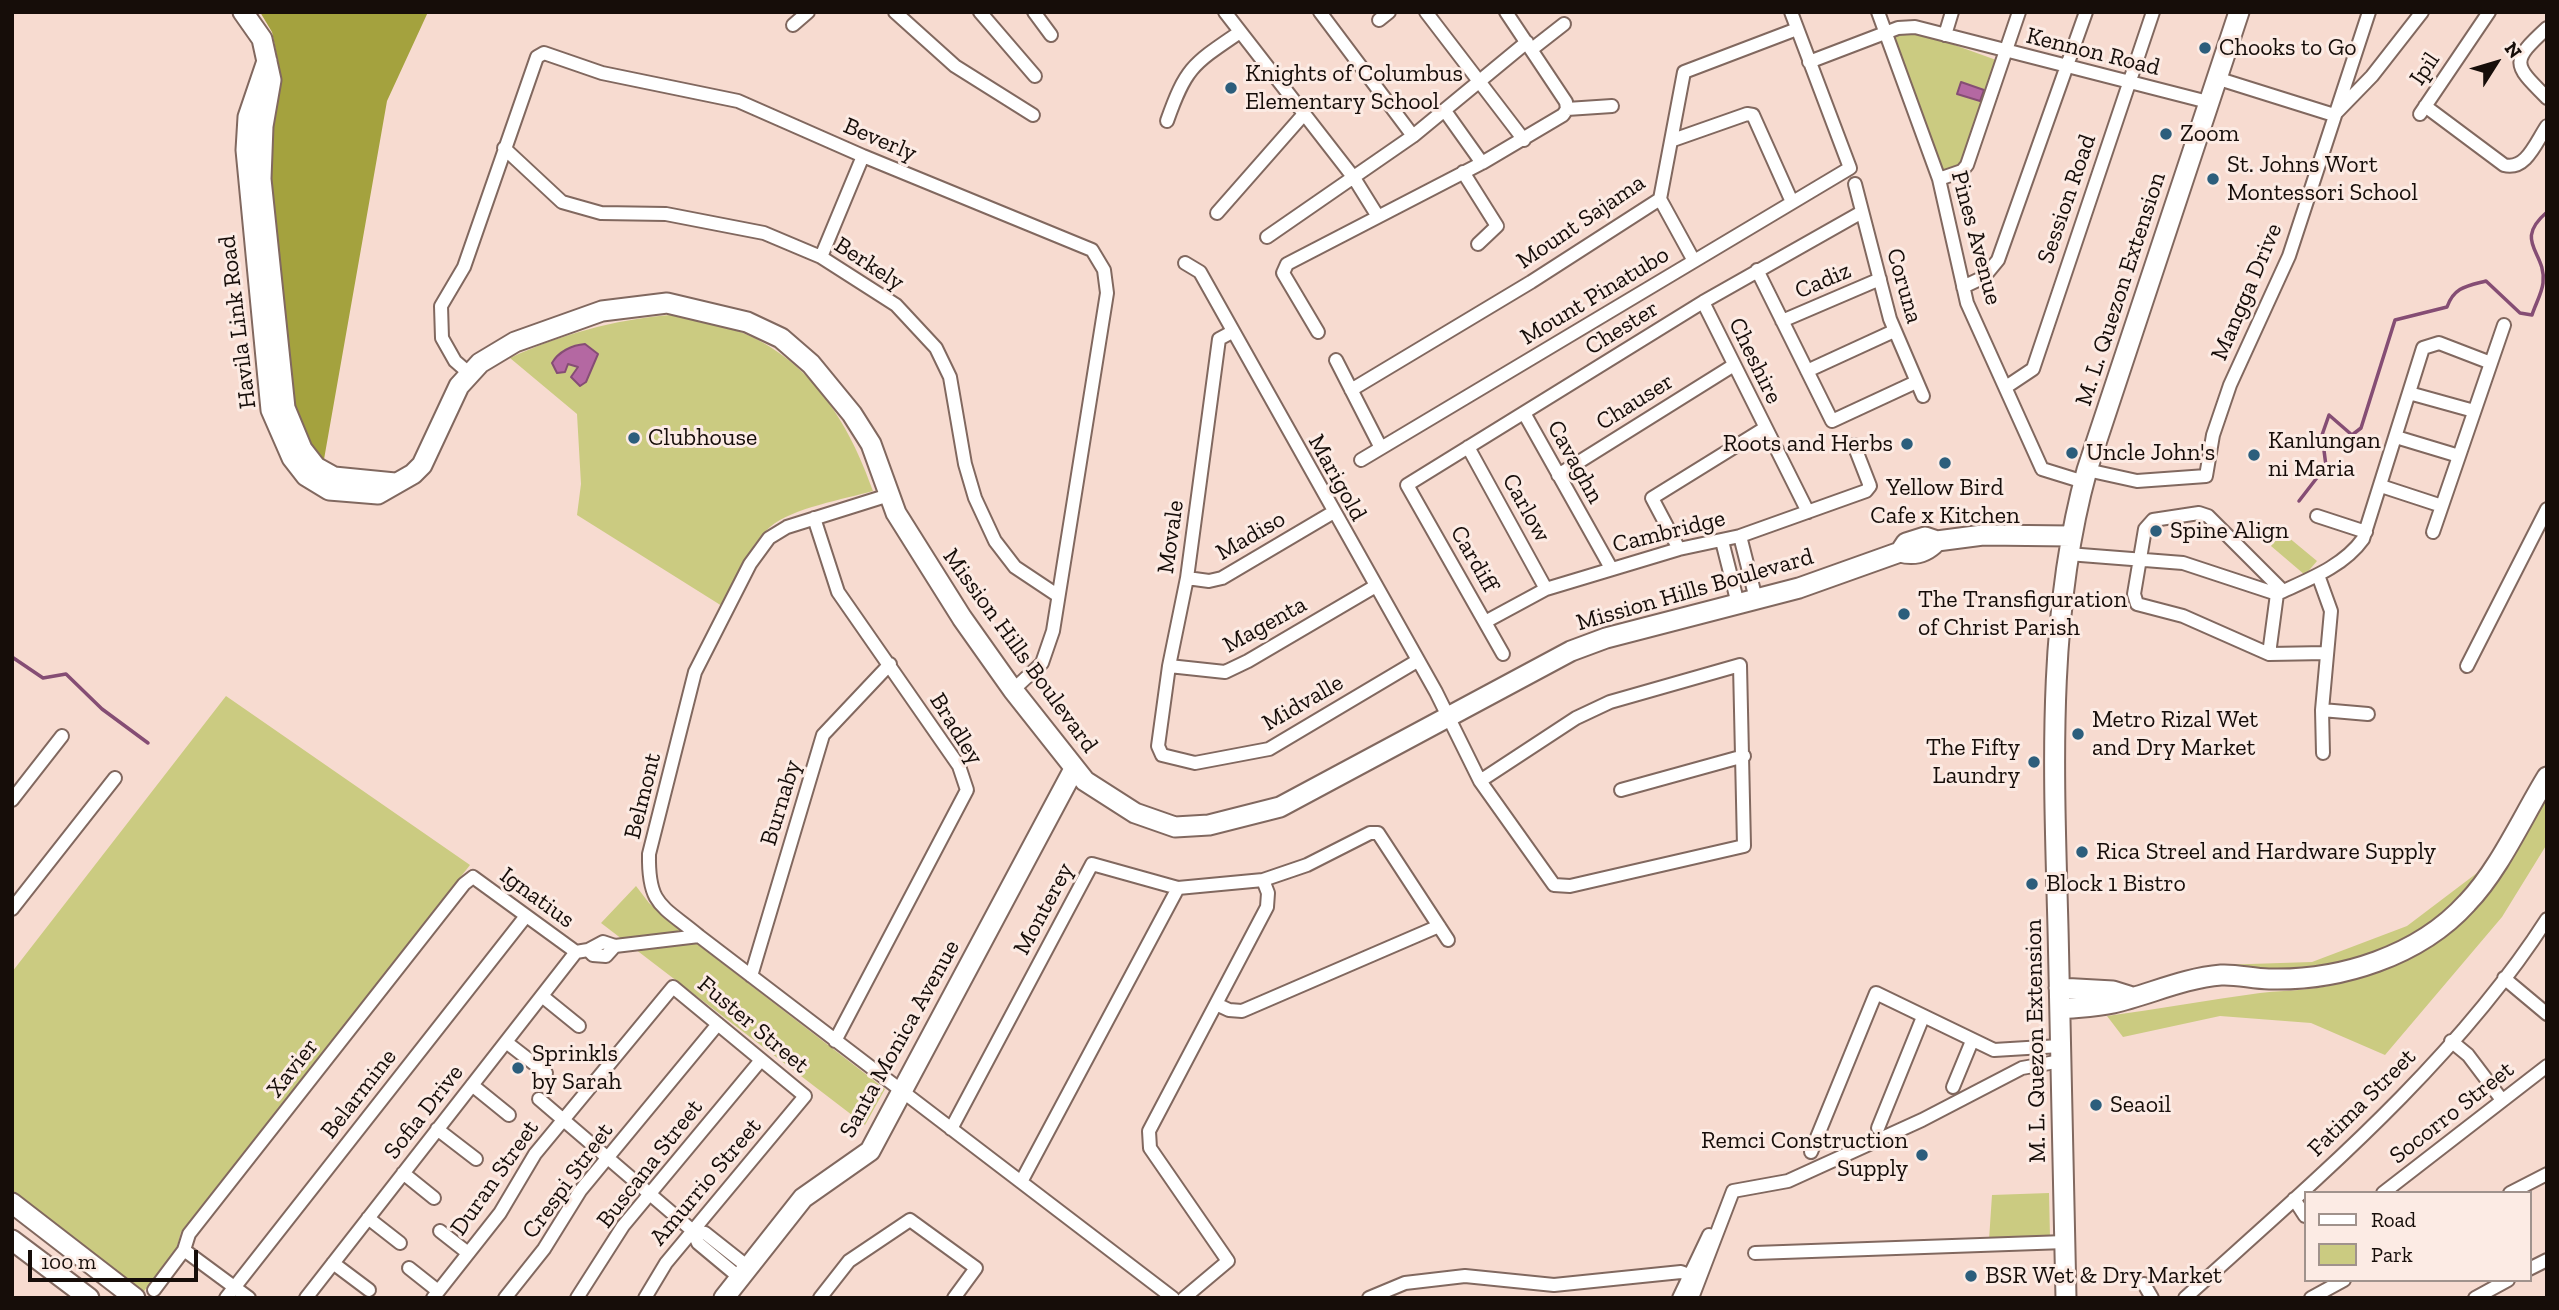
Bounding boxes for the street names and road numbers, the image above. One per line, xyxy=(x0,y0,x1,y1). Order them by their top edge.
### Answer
street label: Kennon Road xyxy=(2023,21,2163,83)
street label: Ipil xyxy=(2404,47,2446,91)
street label: Beverly xyxy=(839,112,921,168)
street label: Session Road xyxy=(2031,131,2103,267)
street label: Mount Sajama xyxy=(1511,168,1651,276)
street label: Pines Avenue xyxy=(1944,168,2008,308)
street label: M. L. Quezon Extension xyxy=(2070,169,2172,409)
street label: Mangga Drive xyxy=(2205,219,2289,365)
street label: Berkely xyxy=(829,231,909,297)
street label: Havila Link Road xyxy=(213,234,263,410)
street label: Mount Pinatubo xyxy=(1516,240,1674,352)
street label: Coruna xyxy=(1880,245,1928,327)
street label: Cadiz xyxy=(1791,256,1855,306)
street label: Chester xyxy=(1580,294,1664,362)
street label: Cheshire xyxy=(1722,313,1788,409)
street label: Chauser xyxy=(1591,367,1679,437)
street label: Cavaghn xyxy=(1540,415,1610,509)
street label: Marigold xyxy=(1302,430,1372,526)
street label: Carlow xyxy=(1496,469,1556,547)
street label: Movale xyxy=(1152,498,1190,576)
street label: Cambridge xyxy=(1610,504,1728,560)
street label: Madiso xyxy=(1211,505,1291,567)
street label: Cardiff xyxy=(1444,521,1504,597)
street label: Mission Hills Boulevard xyxy=(1573,542,1817,638)
street label: Mission Hills Boulevard xyxy=(936,543,1104,759)
street label: Magenta xyxy=(1218,590,1312,660)
street label: Midvalle xyxy=(1257,668,1349,738)
street label: Bradley xyxy=(923,688,989,770)
street label: Belmont xyxy=(618,750,668,842)
street label: Burnaby xyxy=(754,757,808,849)
street label: Monterey xyxy=(1008,858,1080,960)
street label: Ignatius xyxy=(494,861,580,935)
street label: M. L. Quezon Extension xyxy=(2019,919,2053,1163)
street label: Santa Monica Avenue xyxy=(834,935,966,1143)
street label: Fuster Street xyxy=(692,970,814,1080)
street label: Xavier xyxy=(261,1033,325,1103)
street label: Belarmine xyxy=(315,1043,403,1145)
street label: Fatima Street xyxy=(2302,1043,2422,1163)
street label: Socorro Street xyxy=(2384,1056,2520,1170)
street label: Sofia Drive xyxy=(378,1059,470,1165)
street label: Buscana Street xyxy=(591,1094,709,1234)
street label: Amurrio Street xyxy=(644,1112,768,1252)
street label: Duran Street xyxy=(445,1115,545,1241)
street label: Crespi Street xyxy=(516,1118,620,1244)

